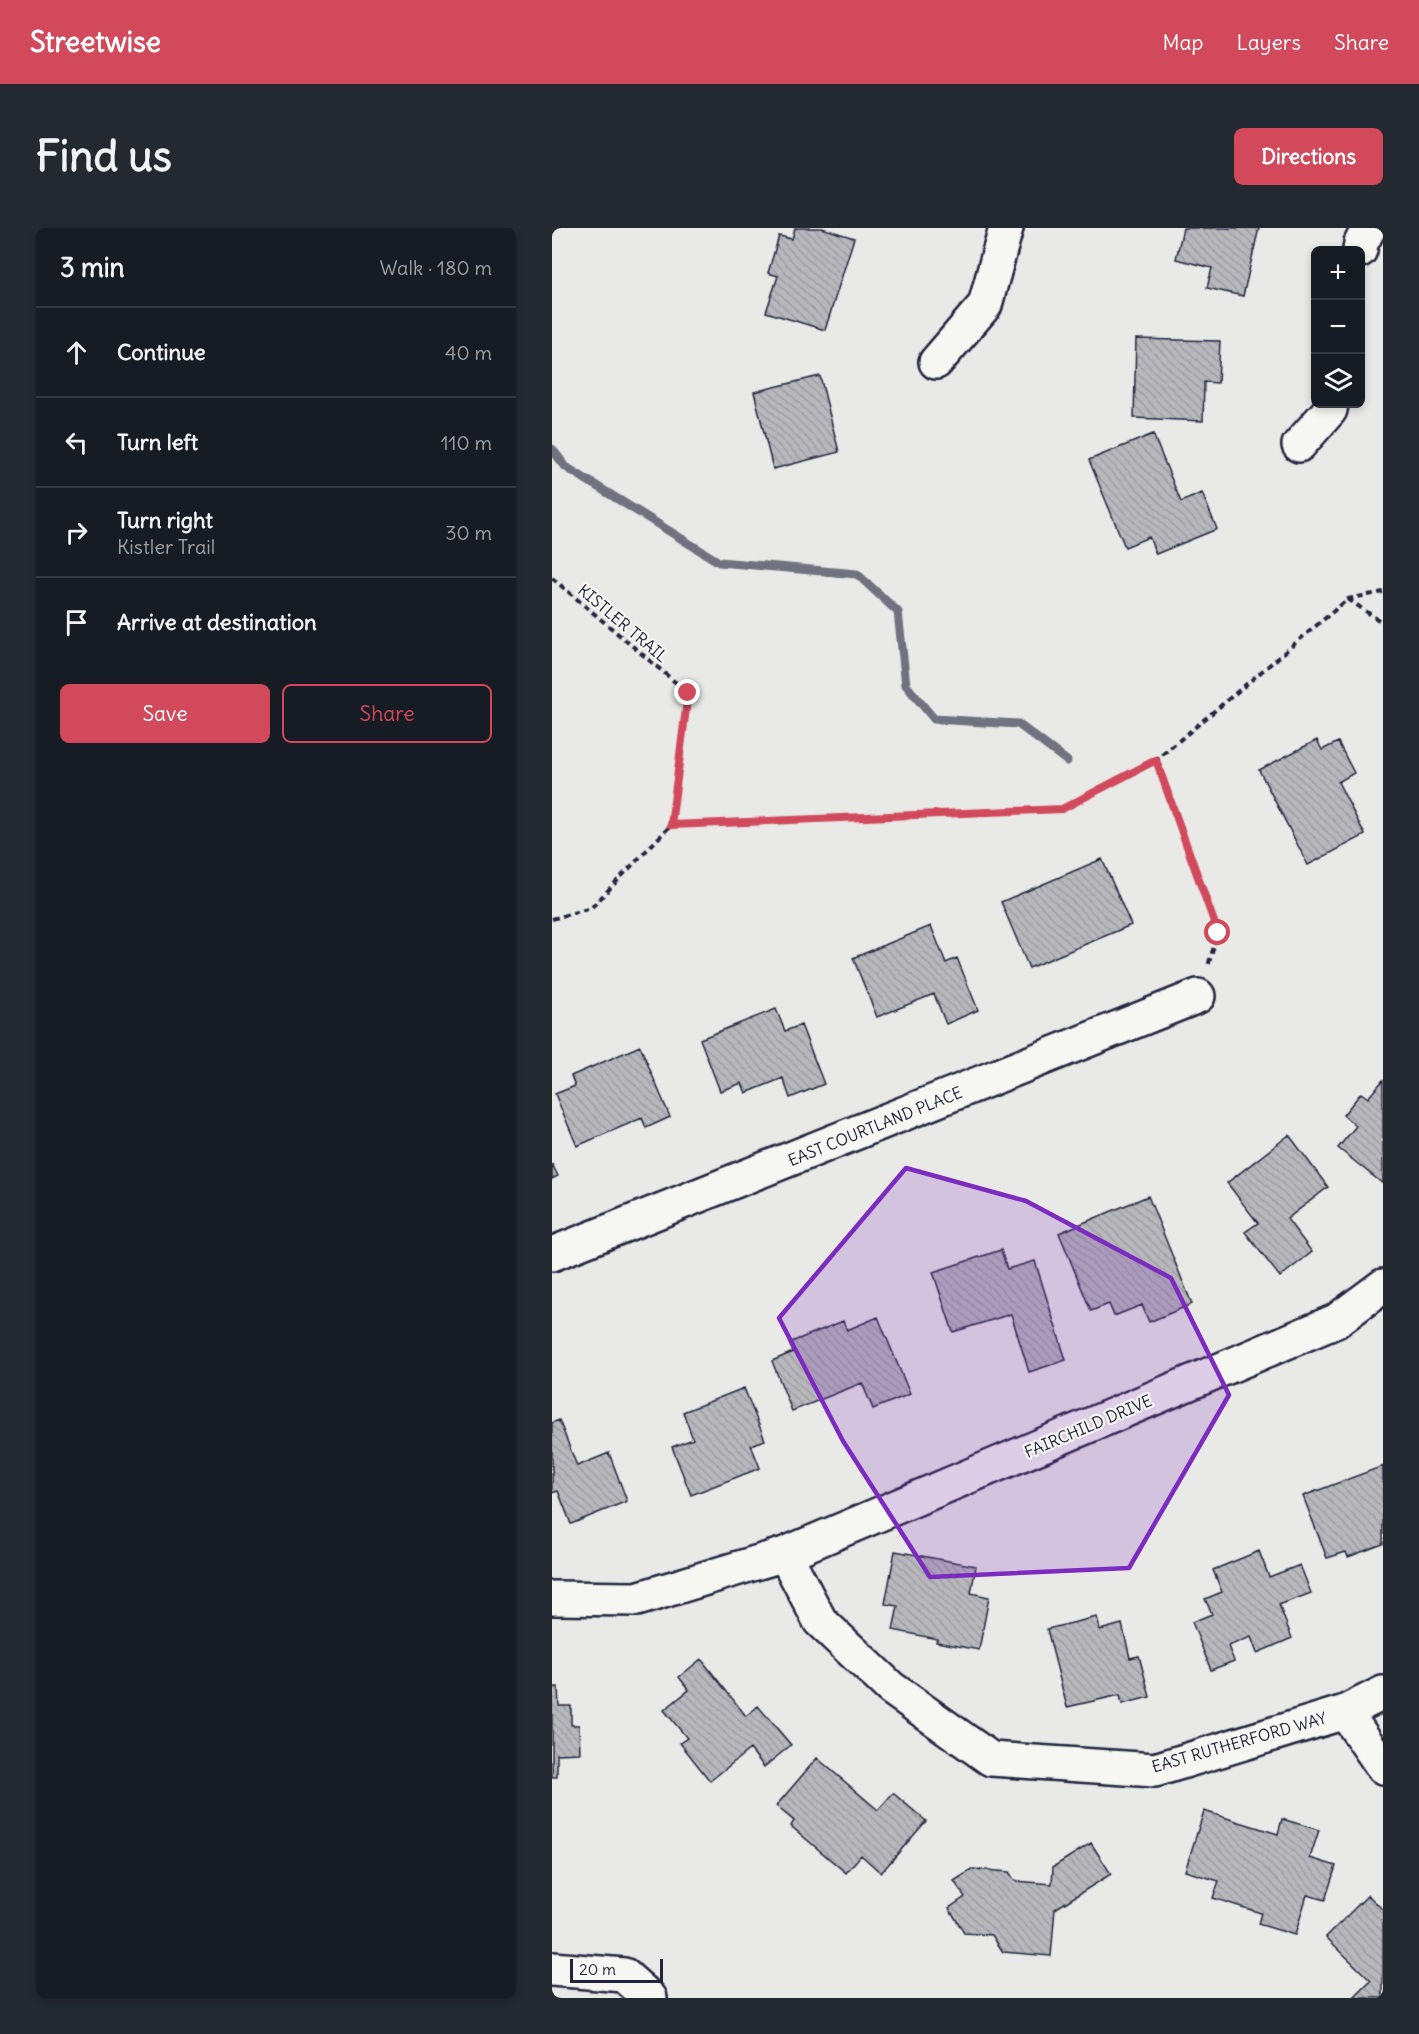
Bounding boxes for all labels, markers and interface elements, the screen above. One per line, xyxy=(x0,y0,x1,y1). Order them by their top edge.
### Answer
text: Streetwise xyxy=(30,24,161,60)
text: Map xyxy=(1163,29,1203,56)
text: Layers xyxy=(1236,29,1301,56)
text: Share xyxy=(1334,29,1389,56)
button: Directions xyxy=(1234,128,1383,185)
text: Find us xyxy=(36,130,172,182)
map controls xyxy=(1311,246,1365,408)
button: + xyxy=(1311,246,1365,300)
text: 3 min xyxy=(60,251,125,284)
text: Walk · 180 m xyxy=(380,255,492,280)
button: − xyxy=(1311,300,1365,354)
icon: ahead xyxy=(60,336,93,369)
text: Continue xyxy=(117,338,206,366)
text: 40 m xyxy=(445,340,492,365)
button: layers xyxy=(1311,354,1365,408)
icon: left xyxy=(60,426,93,459)
text: Turn left xyxy=(117,428,198,456)
text: 110 m xyxy=(441,430,492,455)
text: Turn right xyxy=(117,506,213,534)
icon: right xyxy=(60,516,93,549)
text: 30 m xyxy=(445,520,492,545)
text: Kistler Trail xyxy=(117,534,215,559)
street label: KISTLER TRAIL xyxy=(574,580,672,666)
icon: arrive xyxy=(60,606,93,639)
text: Arrive at destination xyxy=(117,608,317,636)
route end xyxy=(674,679,700,705)
button: Save xyxy=(60,684,270,743)
button: Share xyxy=(282,684,492,743)
route start xyxy=(1204,919,1230,945)
street label: EAST COURTLAND PLACE xyxy=(785,1082,965,1170)
street label: FAIRCHILD DRIVE xyxy=(1021,1390,1155,1462)
street label: EAST RUTHERFORD WAY xyxy=(1149,1707,1329,1777)
scale bar xyxy=(570,1956,663,1984)
text: 20 m xyxy=(579,1959,616,1979)

